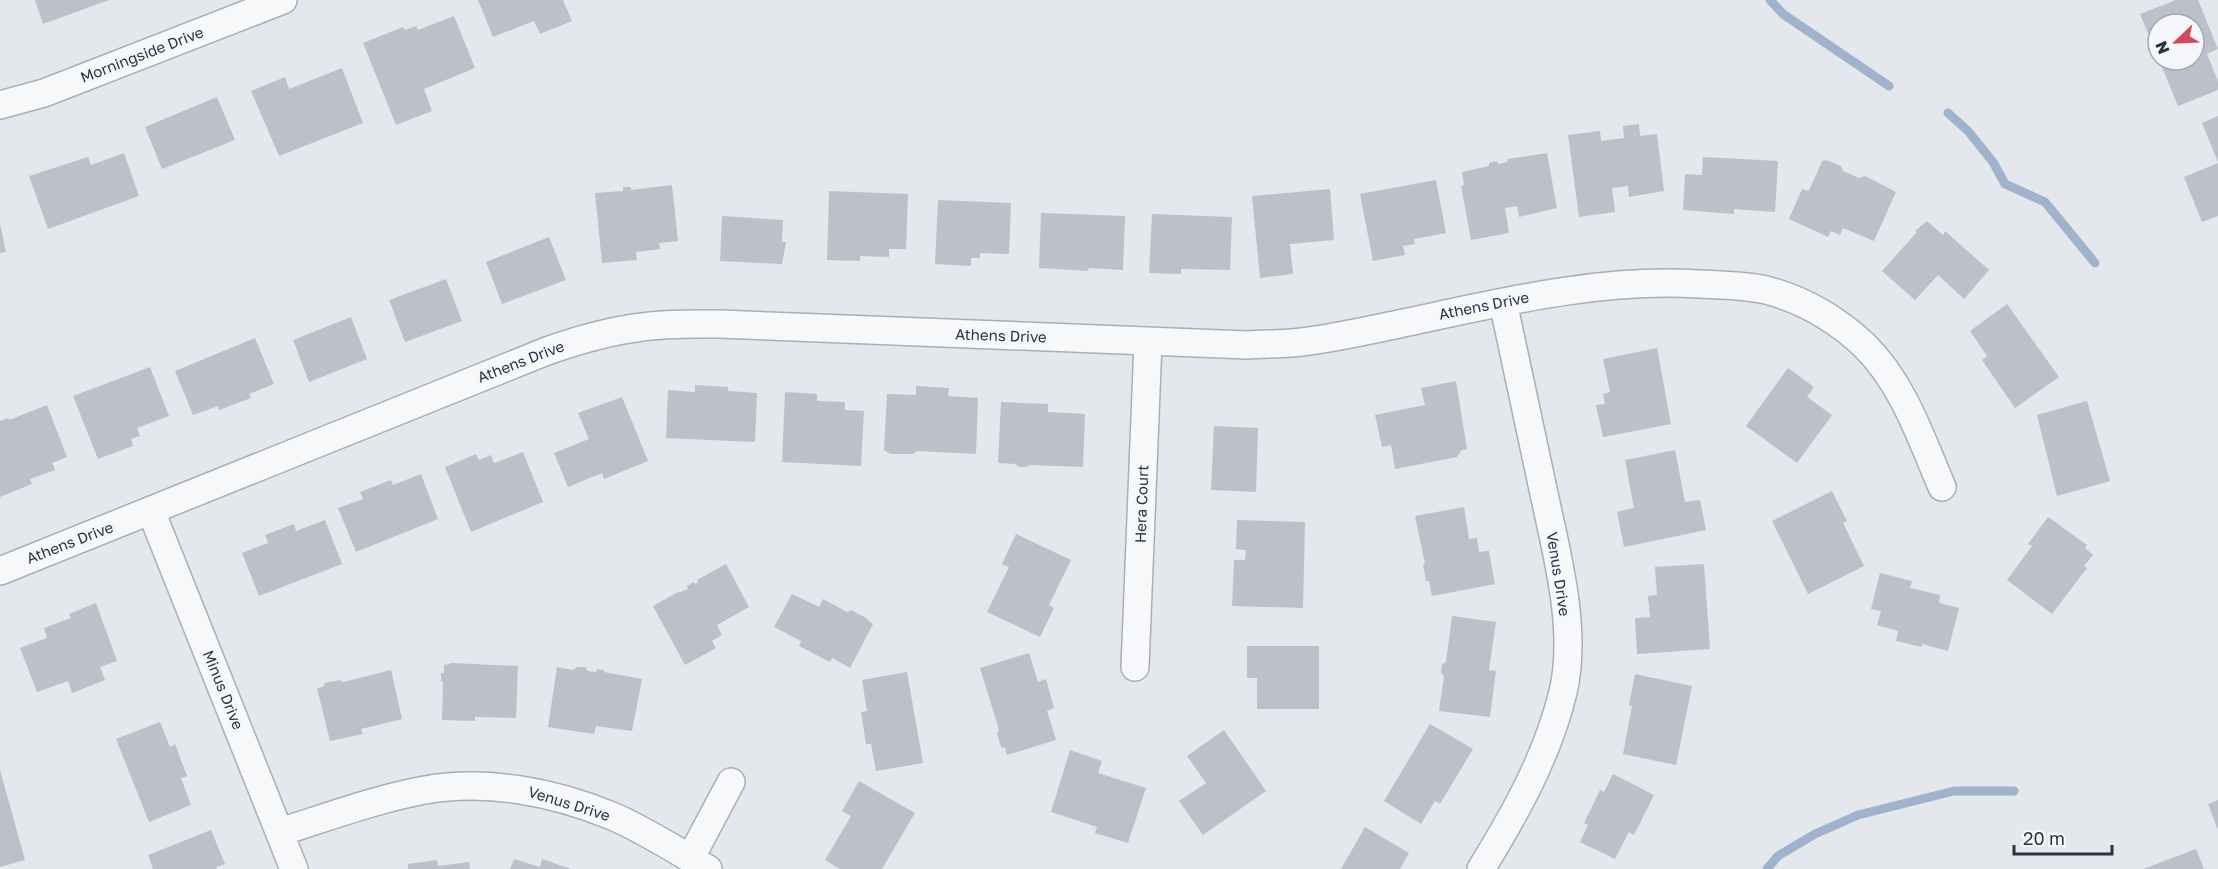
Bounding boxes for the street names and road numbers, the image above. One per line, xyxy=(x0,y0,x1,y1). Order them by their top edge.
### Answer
street label: Morningside Drive xyxy=(78,22,206,86)
street label: Athens Drive xyxy=(1437,287,1531,323)
street label: Athens Drive xyxy=(955,324,1047,346)
street label: Athens Drive xyxy=(475,336,567,386)
street label: Hera Court xyxy=(1131,464,1151,543)
street label: Athens Drive xyxy=(24,517,116,567)
street label: Venus Drive xyxy=(1543,530,1575,618)
street label: Minus Drive xyxy=(200,647,248,732)
street label: Venus Drive xyxy=(526,782,613,824)

